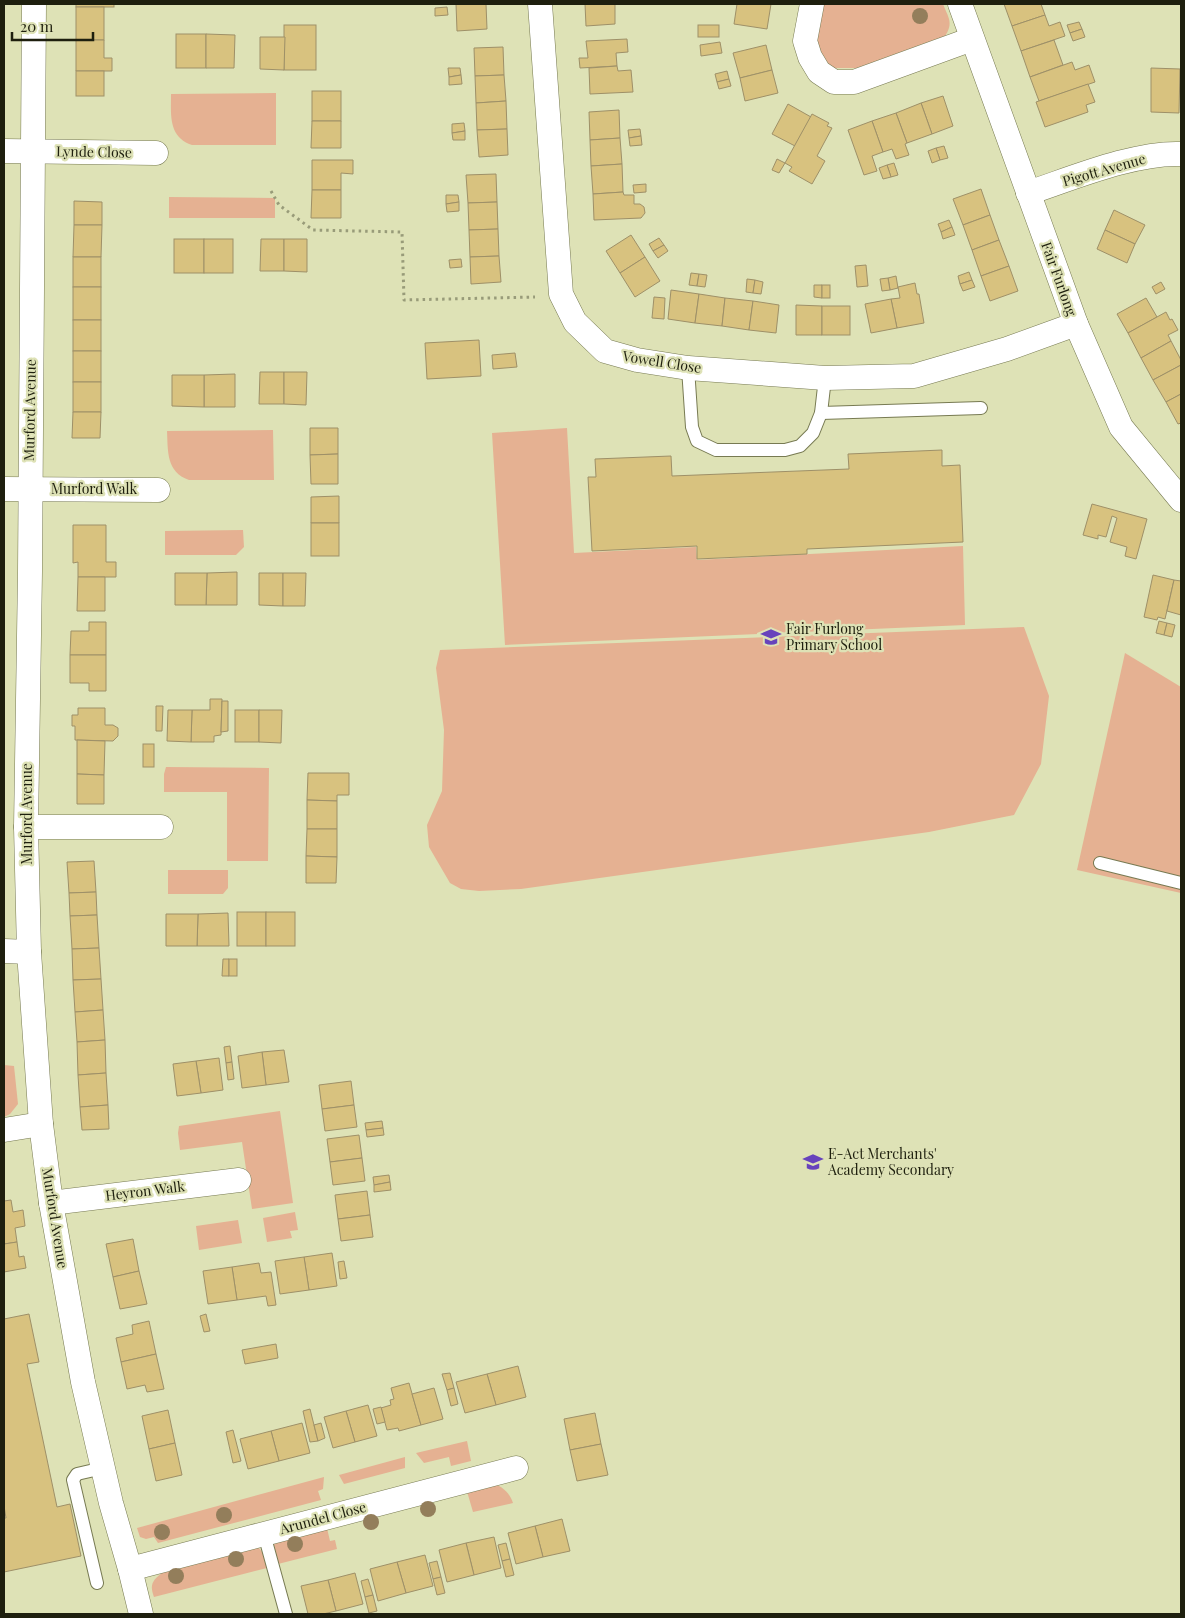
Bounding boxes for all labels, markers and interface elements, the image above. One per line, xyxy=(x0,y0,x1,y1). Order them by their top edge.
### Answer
scale bar xyxy=(12,10,94,42)
text: 20 m xyxy=(20,16,54,36)
street label: Lynde Close xyxy=(56,141,132,162)
street label: Pigott Avenue xyxy=(1060,149,1148,190)
street label: Fair Furlong xyxy=(1037,239,1082,319)
street label: Vowell Close xyxy=(620,346,703,377)
street label: Murford Avenue xyxy=(19,359,40,461)
street label: Murford Walk xyxy=(51,479,137,498)
place label: Fair Furlong Primary School xyxy=(786,619,882,654)
school or university icon: Fair Furlong Primary School xyxy=(760,626,782,648)
street label: Murford Avenue xyxy=(17,763,36,865)
place label: E-Act Merchants' Academy Secondary xyxy=(827,1144,954,1179)
school or university icon: E-Act Merchants' Academy Secondary xyxy=(802,1151,824,1173)
street label: Murford Avenue xyxy=(38,1166,73,1270)
street label: Heyron Walk xyxy=(104,1176,186,1205)
street label: Arundel Close xyxy=(277,1497,368,1538)

